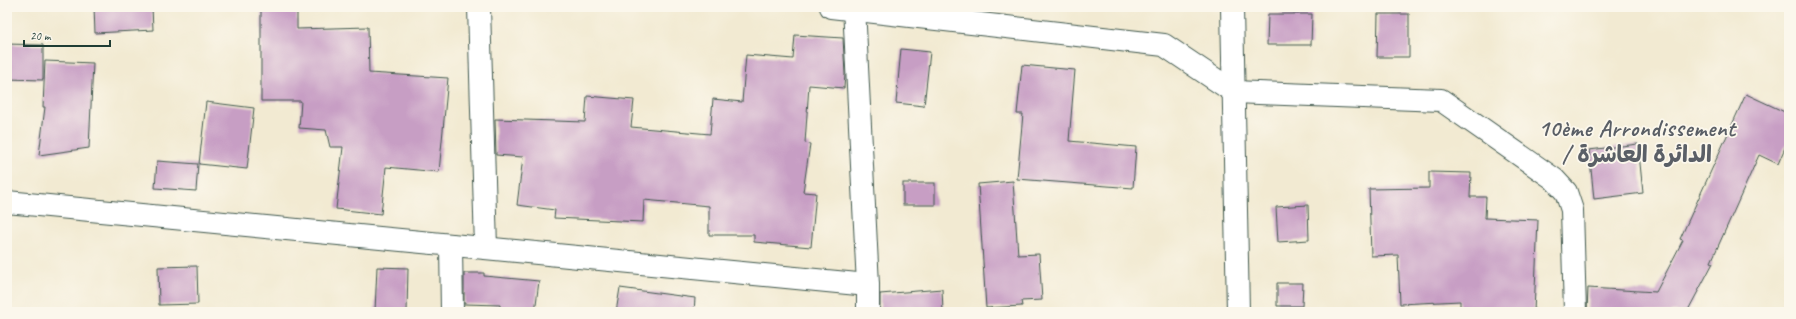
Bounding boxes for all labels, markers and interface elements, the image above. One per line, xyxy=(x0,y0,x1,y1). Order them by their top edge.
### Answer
scale bar xyxy=(24,22,110,48)
text: 20 m xyxy=(30,28,52,44)
district label: 10ème Arrondissement / الدائرة العاشرة xyxy=(1538,114,1737,169)

